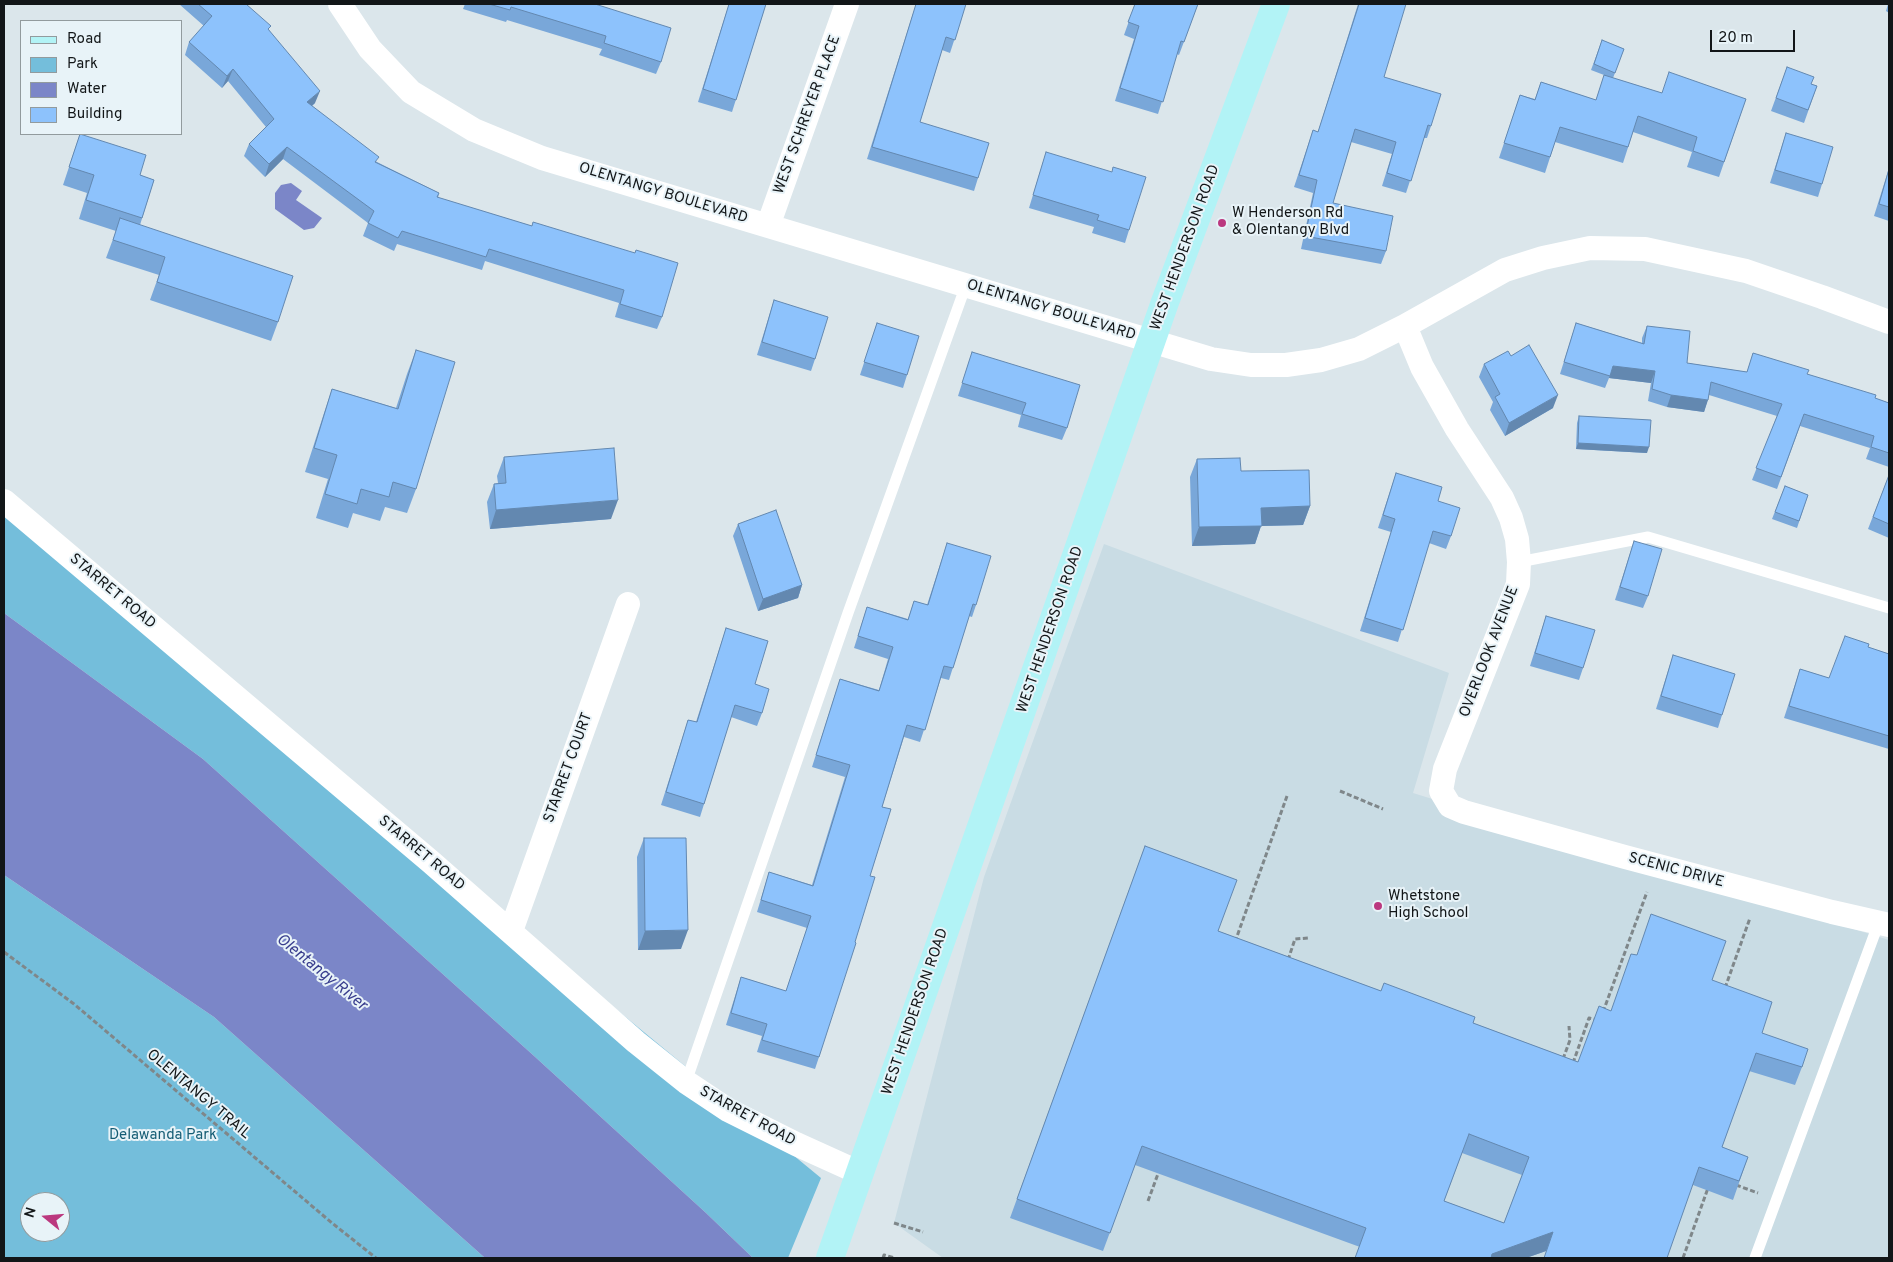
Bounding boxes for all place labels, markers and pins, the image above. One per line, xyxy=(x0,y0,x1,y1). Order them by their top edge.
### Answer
place label: W Henderson Rd & Olentangy Blvd xyxy=(1232,205,1349,240)
marker: W Henderson Rd & Olentangy Blvd xyxy=(1216,217,1228,229)
place label: Whetstone High School xyxy=(1388,888,1469,923)
marker: Whetstone High School xyxy=(1372,900,1384,912)

